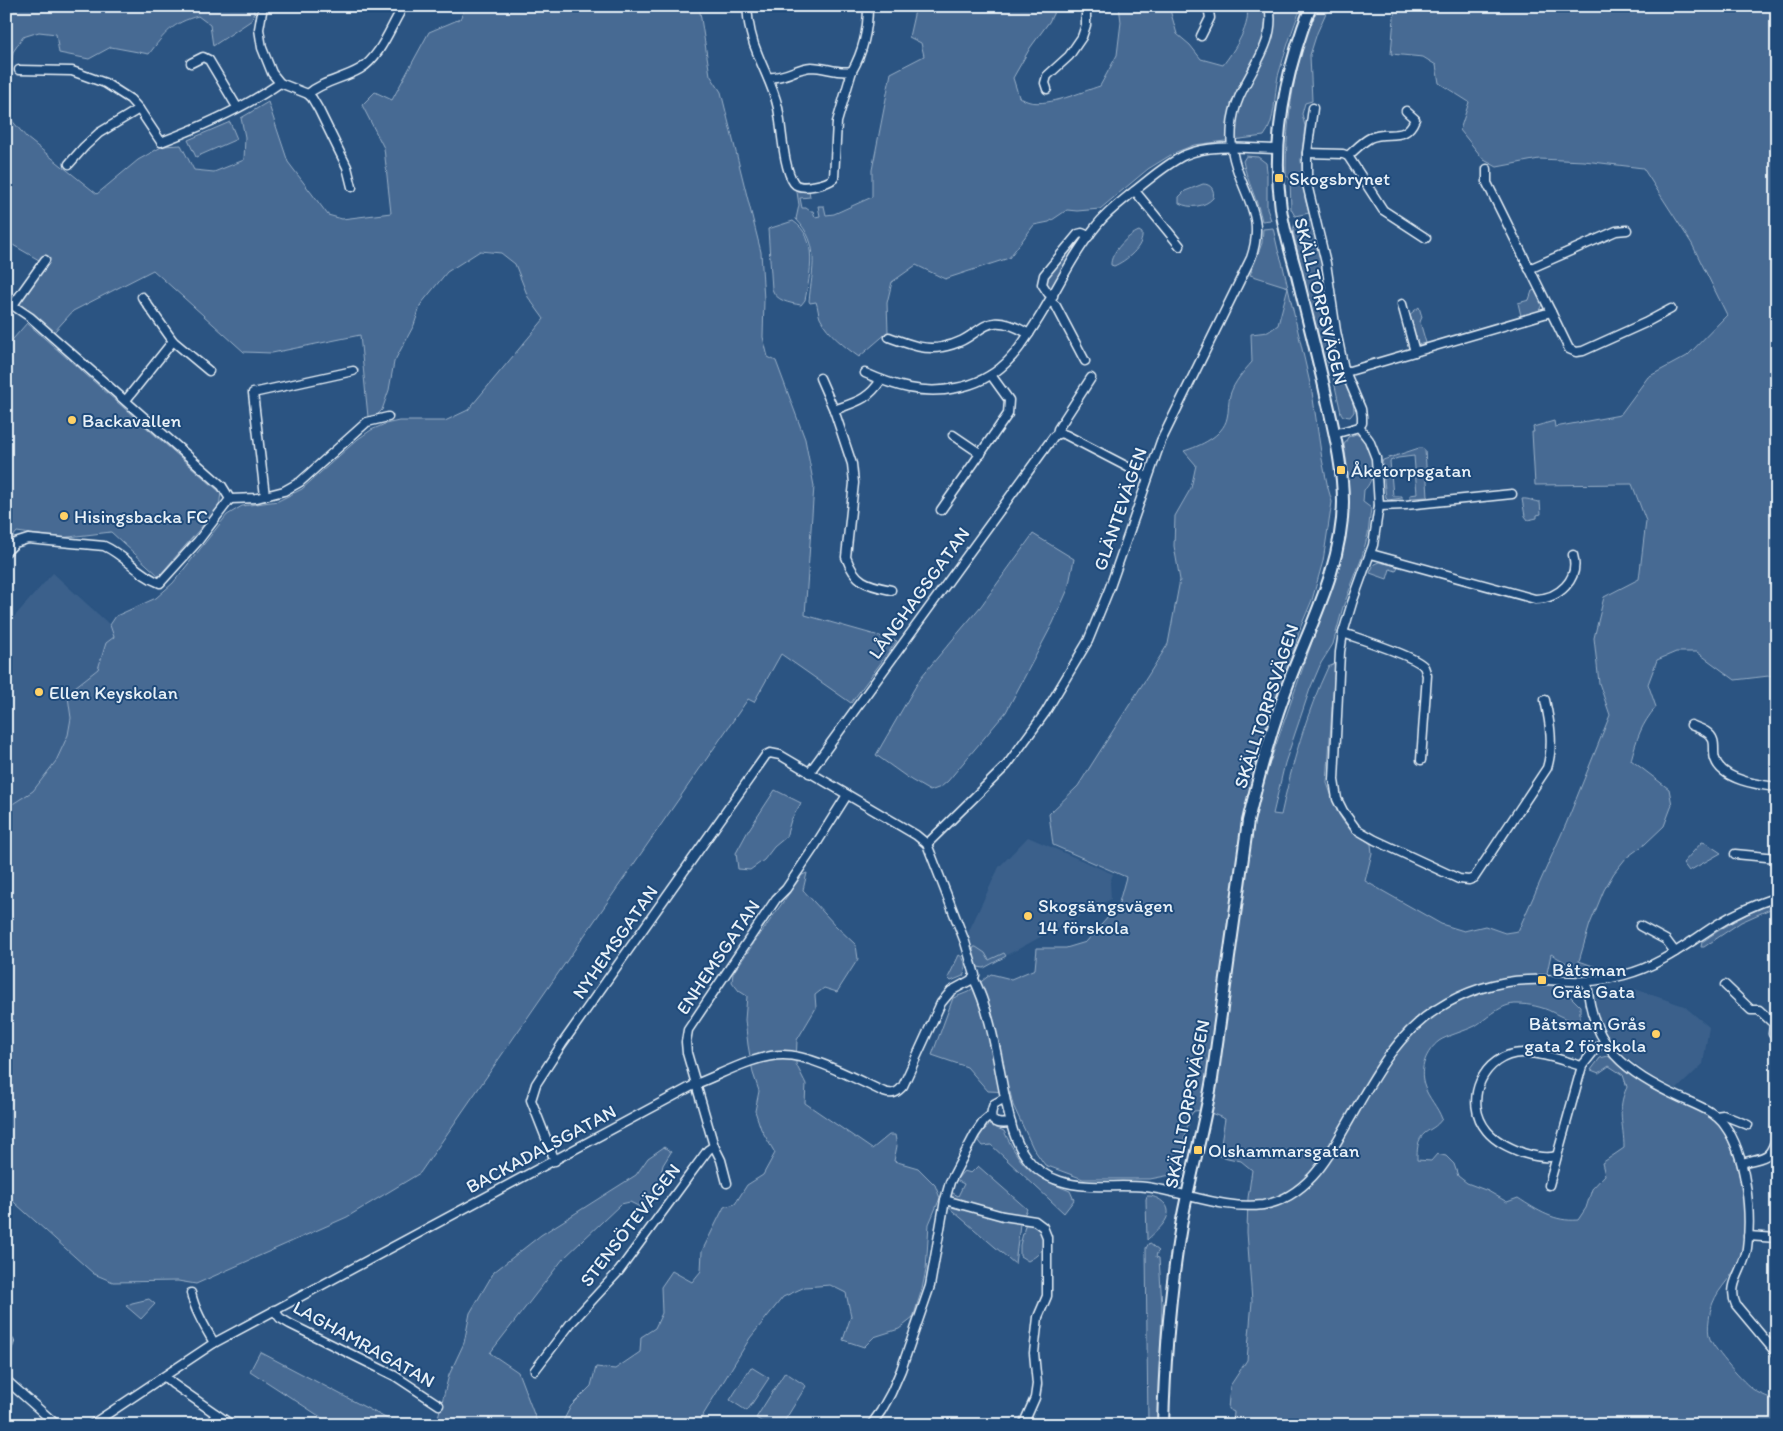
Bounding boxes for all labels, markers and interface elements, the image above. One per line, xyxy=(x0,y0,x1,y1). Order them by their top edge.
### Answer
place label: Skogsbrynet xyxy=(1289,167,1390,190)
marker: Skogsbrynet xyxy=(1273,172,1285,184)
street label: SKÄLLTORPSVÄGEN xyxy=(1289,215,1353,387)
place label: Backavallen xyxy=(82,409,182,432)
marker: Backavallen xyxy=(66,414,78,426)
street label: GLÄNTEVÄGEN xyxy=(1088,444,1152,574)
place label: Åketorpsgatan xyxy=(1351,459,1471,482)
marker: Åketorpsgatan xyxy=(1335,464,1347,476)
place label: Hisingsbacka FC xyxy=(74,505,208,528)
marker: Hisingsbacka FC xyxy=(58,510,70,522)
street label: LÅNGHAGSGATAN xyxy=(863,522,975,664)
street label: SKÄLLTORPSVÄGEN xyxy=(1229,621,1303,791)
place label: Ellen Keyskolan xyxy=(49,681,178,704)
marker: Ellen Keyskolan xyxy=(33,686,45,698)
street label: NYHEMSGATAN xyxy=(567,881,663,1003)
place label: Skogsängsvägen 14 förskola xyxy=(1038,894,1173,939)
street label: ENHEMSGATAN xyxy=(671,895,765,1019)
marker: Skogsängsvägen 14 förskola xyxy=(1022,910,1034,922)
place label: Båtsman Grås Gata xyxy=(1552,958,1635,1003)
marker: Båtsman Grås Gata xyxy=(1536,974,1548,986)
place label: Båtsman Grås gata 2 förskola xyxy=(1524,1012,1646,1057)
street label: SKÄLLTORPSVÄGEN xyxy=(1159,1018,1215,1190)
marker: Båtsman Grås gata 2 förskola xyxy=(1650,1028,1662,1040)
street label: BACKADALSGATAN xyxy=(462,1100,620,1198)
place label: Olshammarsgatan xyxy=(1208,1139,1360,1162)
marker: Olshammarsgatan xyxy=(1192,1144,1204,1156)
street label: STENSÖTEVÄGEN xyxy=(575,1159,685,1291)
street label: LAGHAMRAGATAN xyxy=(289,1295,439,1393)

